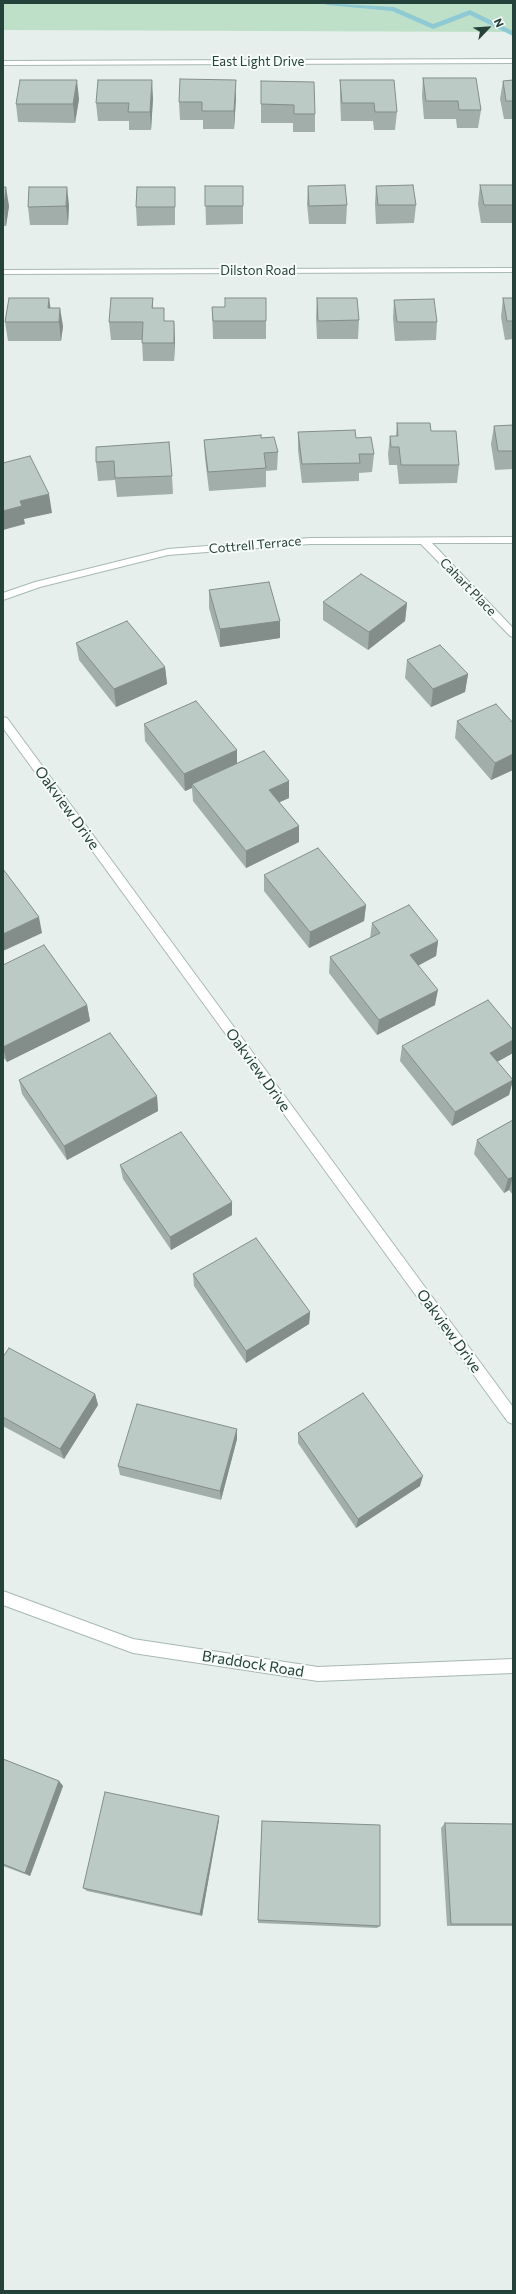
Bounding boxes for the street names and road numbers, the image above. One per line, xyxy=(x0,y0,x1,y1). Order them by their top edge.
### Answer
street label: East Light Drive xyxy=(212,54,304,70)
street label: Dilston Road xyxy=(220,263,296,279)
street label: Cottrell Terrace xyxy=(208,533,302,557)
street label: Cahart Place xyxy=(437,555,499,619)
street label: Oakview Drive xyxy=(31,763,103,853)
street label: Oakview Drive xyxy=(222,1025,294,1115)
street label: Oakview Drive xyxy=(413,1286,485,1376)
street label: Braddock Road xyxy=(201,1647,305,1681)

